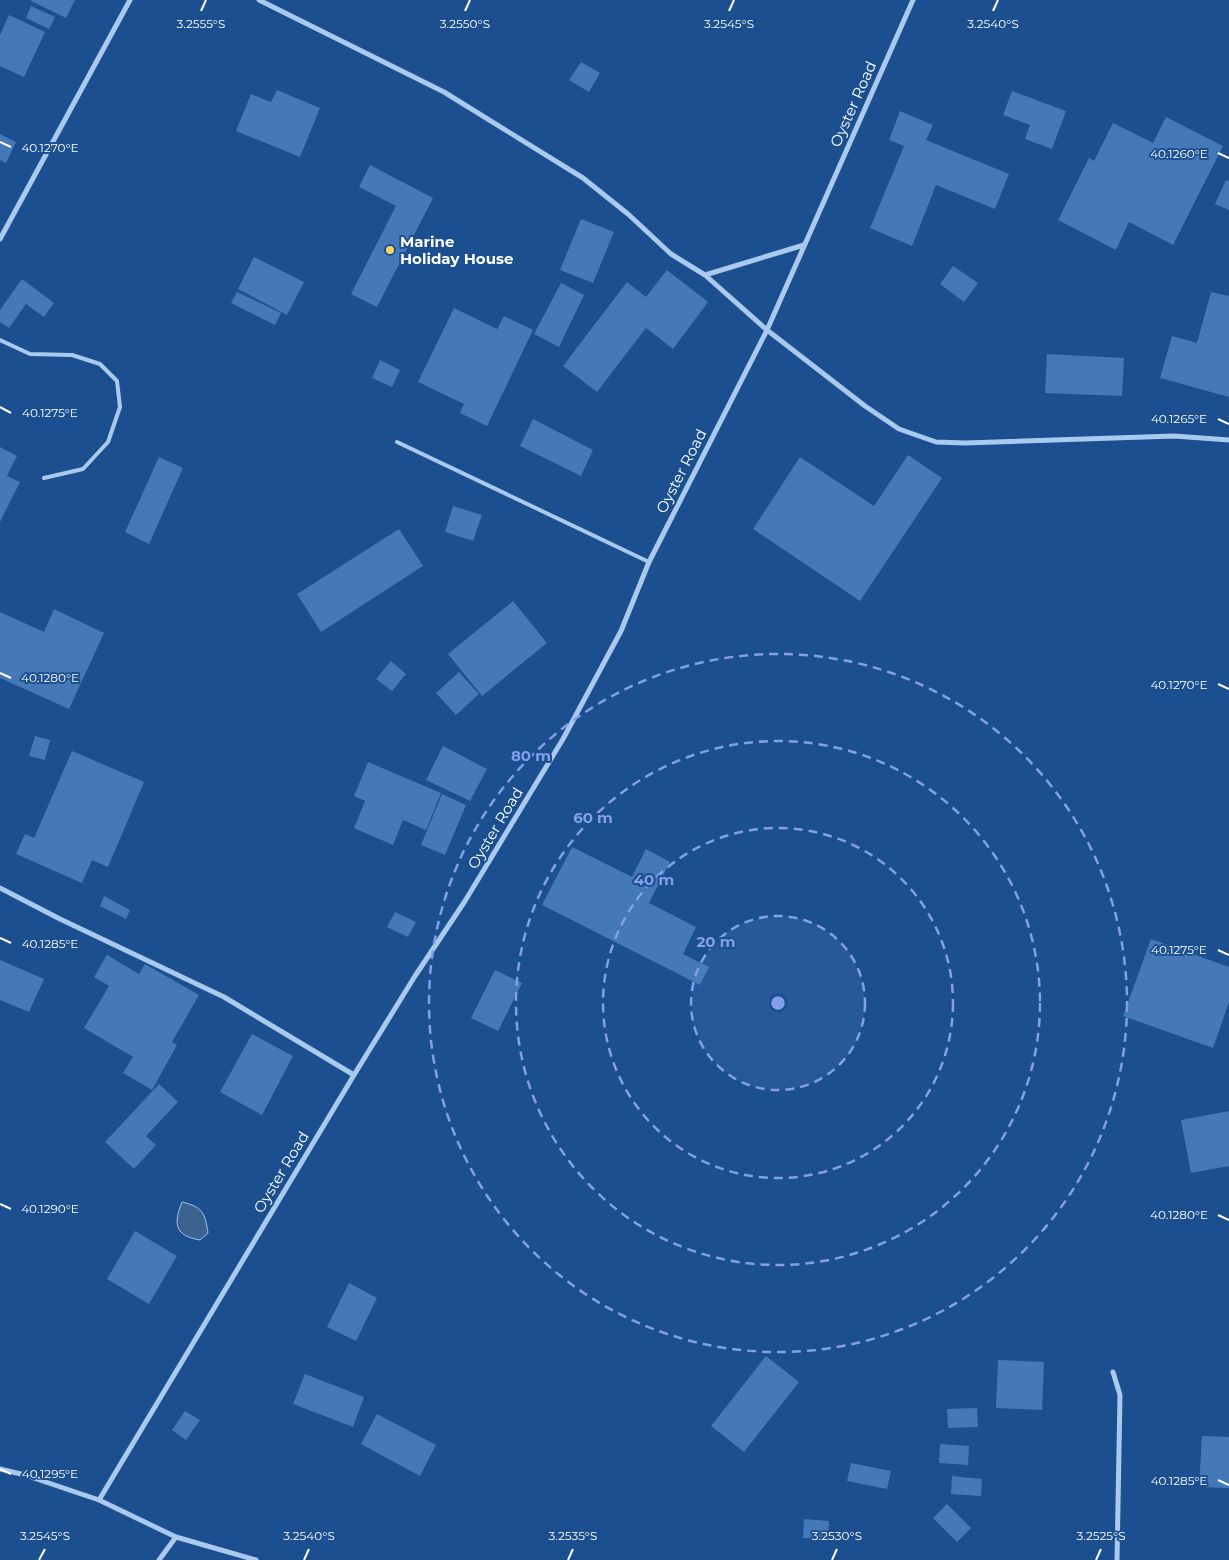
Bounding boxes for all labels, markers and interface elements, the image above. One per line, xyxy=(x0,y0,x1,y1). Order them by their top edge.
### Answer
text: 3.2555°S xyxy=(177,16,225,31)
text: 3.2550°S xyxy=(440,16,490,31)
text: 3.2545°S xyxy=(704,16,754,31)
text: 3.2540°S xyxy=(967,16,1019,31)
street label: Oyster Road xyxy=(826,58,880,150)
text: 40.1270°E xyxy=(21,140,79,155)
text: 40.1260°E xyxy=(1150,146,1208,161)
place label: Marine Holiday House xyxy=(400,232,513,268)
marker: Marine Holiday House xyxy=(384,244,396,256)
text: 40.1275°E xyxy=(22,405,78,420)
text: 40.1265°E xyxy=(1151,411,1207,426)
street label: Oyster Road xyxy=(652,426,710,516)
text: 40.1280°E xyxy=(21,670,79,685)
text: 40.1270°E xyxy=(1150,677,1208,692)
text: 80 m xyxy=(511,746,551,765)
street label: Oyster Road xyxy=(463,784,527,872)
text: 60 m xyxy=(573,808,613,827)
text: 40 m xyxy=(634,870,674,889)
text: 20 m xyxy=(696,932,736,951)
text: 40.1285°E xyxy=(22,936,78,951)
text: 40.1275°E xyxy=(1151,942,1207,957)
centre of rings xyxy=(769,994,787,1012)
street label: Oyster Road xyxy=(249,1128,313,1216)
text: 40.1290°E xyxy=(21,1201,79,1216)
text: 40.1280°E xyxy=(1150,1207,1208,1222)
text: 40.1295°E xyxy=(22,1466,78,1481)
text: 40.1285°E xyxy=(1151,1473,1207,1488)
text: 3.2545°S xyxy=(20,1528,70,1543)
text: 3.2540°S xyxy=(283,1528,335,1543)
text: 3.2535°S xyxy=(549,1528,597,1543)
text: 3.2530°S xyxy=(812,1528,862,1543)
text: 3.2525°S xyxy=(1076,1528,1126,1543)

